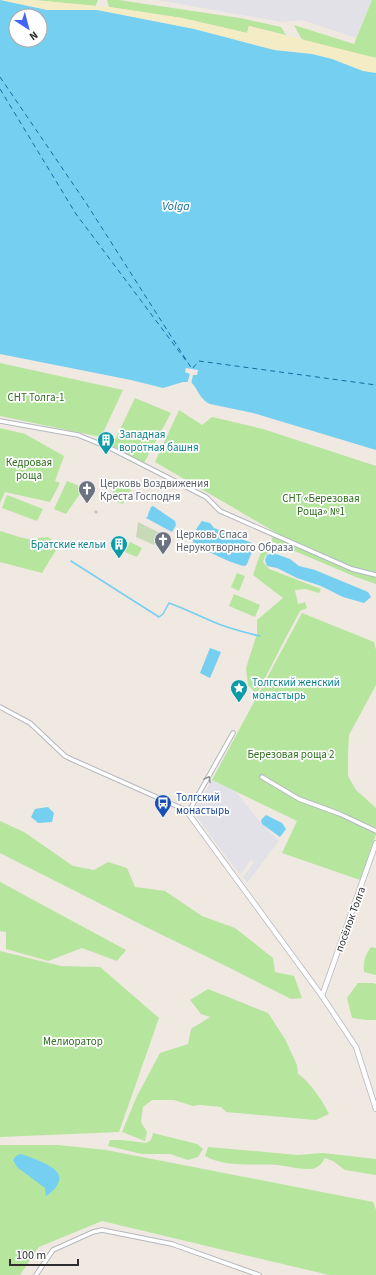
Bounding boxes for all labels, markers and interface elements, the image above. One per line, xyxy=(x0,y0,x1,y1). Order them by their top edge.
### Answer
north arrow xyxy=(8,8,48,48)
text: N xyxy=(26,27,41,44)
water label: Volga xyxy=(162,198,190,215)
park label: СНТ Толга-1 xyxy=(7,390,65,405)
place label: Западная воротная башня xyxy=(119,427,199,455)
building icon: Западная воротная башня xyxy=(96,430,116,455)
park label: Кедровая роща xyxy=(6,455,52,483)
place label: Церковь Воздвижения Креста Господня xyxy=(100,476,209,504)
church icon: Церковь Воздвижения Креста Господня xyxy=(77,479,97,504)
park label: СНТ «Березовая Роща» №1 xyxy=(282,491,360,519)
place label: Церковь Спаса Нерукотворного Образа xyxy=(176,527,293,555)
church icon: Церковь Спаса Нерукотворного Образа xyxy=(153,530,173,555)
building icon: Братские кельи xyxy=(109,534,129,559)
place label: Братские кельи xyxy=(31,537,106,552)
place label: Толгский женский монастырь xyxy=(252,675,340,703)
place icon: Толгский женский монастырь xyxy=(229,678,249,703)
park label: Березовая роща 2 xyxy=(247,747,335,762)
one-way arrow xyxy=(203,776,210,783)
place label: Толгский монастырь xyxy=(176,790,230,818)
bus stop icon: Толгский монастырь xyxy=(153,793,173,818)
street label: посёлок Толга xyxy=(332,884,369,954)
park label: Мелиоратор xyxy=(43,1034,103,1049)
scale bar xyxy=(10,1241,78,1267)
text: 100 m xyxy=(16,1247,46,1264)

